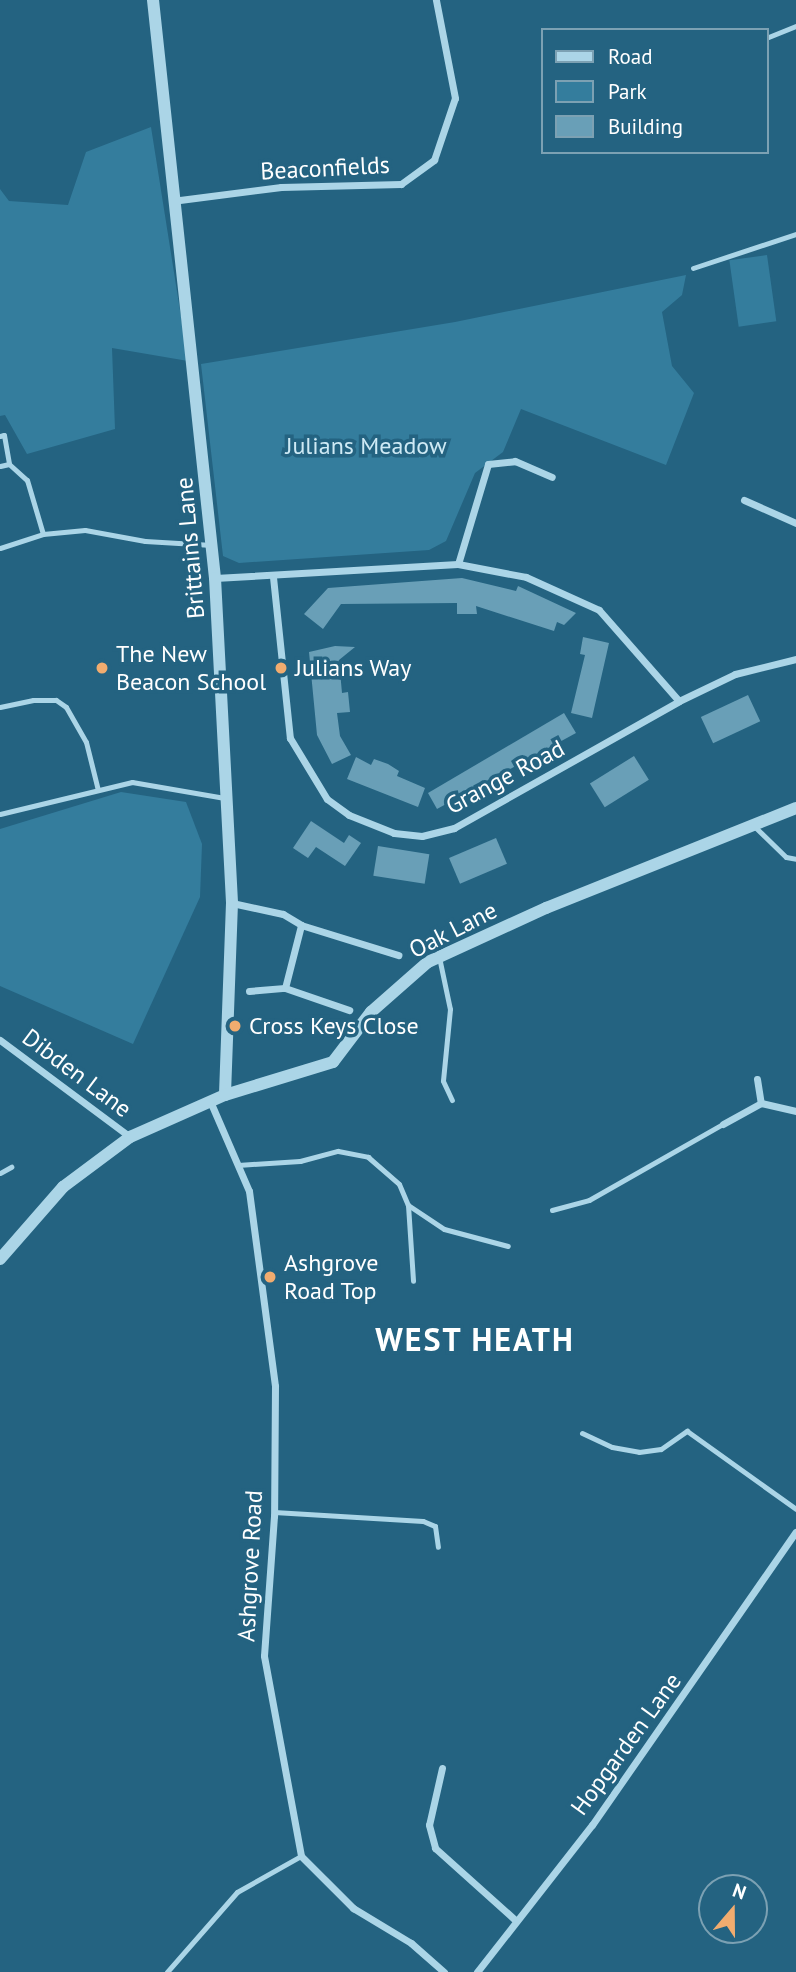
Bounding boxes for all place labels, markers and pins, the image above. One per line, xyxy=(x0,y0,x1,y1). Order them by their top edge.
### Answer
place label: The New Beacon School xyxy=(116,640,266,696)
place label: Julians Way xyxy=(295,654,412,682)
marker: The New Beacon School xyxy=(94,660,110,676)
marker: Julians Way xyxy=(273,660,289,676)
place label: Cross Keys Close xyxy=(249,1012,419,1040)
marker: Cross Keys Close xyxy=(227,1018,243,1034)
place label: Ashgrove Road Top xyxy=(284,1249,378,1305)
marker: Ashgrove Road Top xyxy=(262,1269,278,1285)

